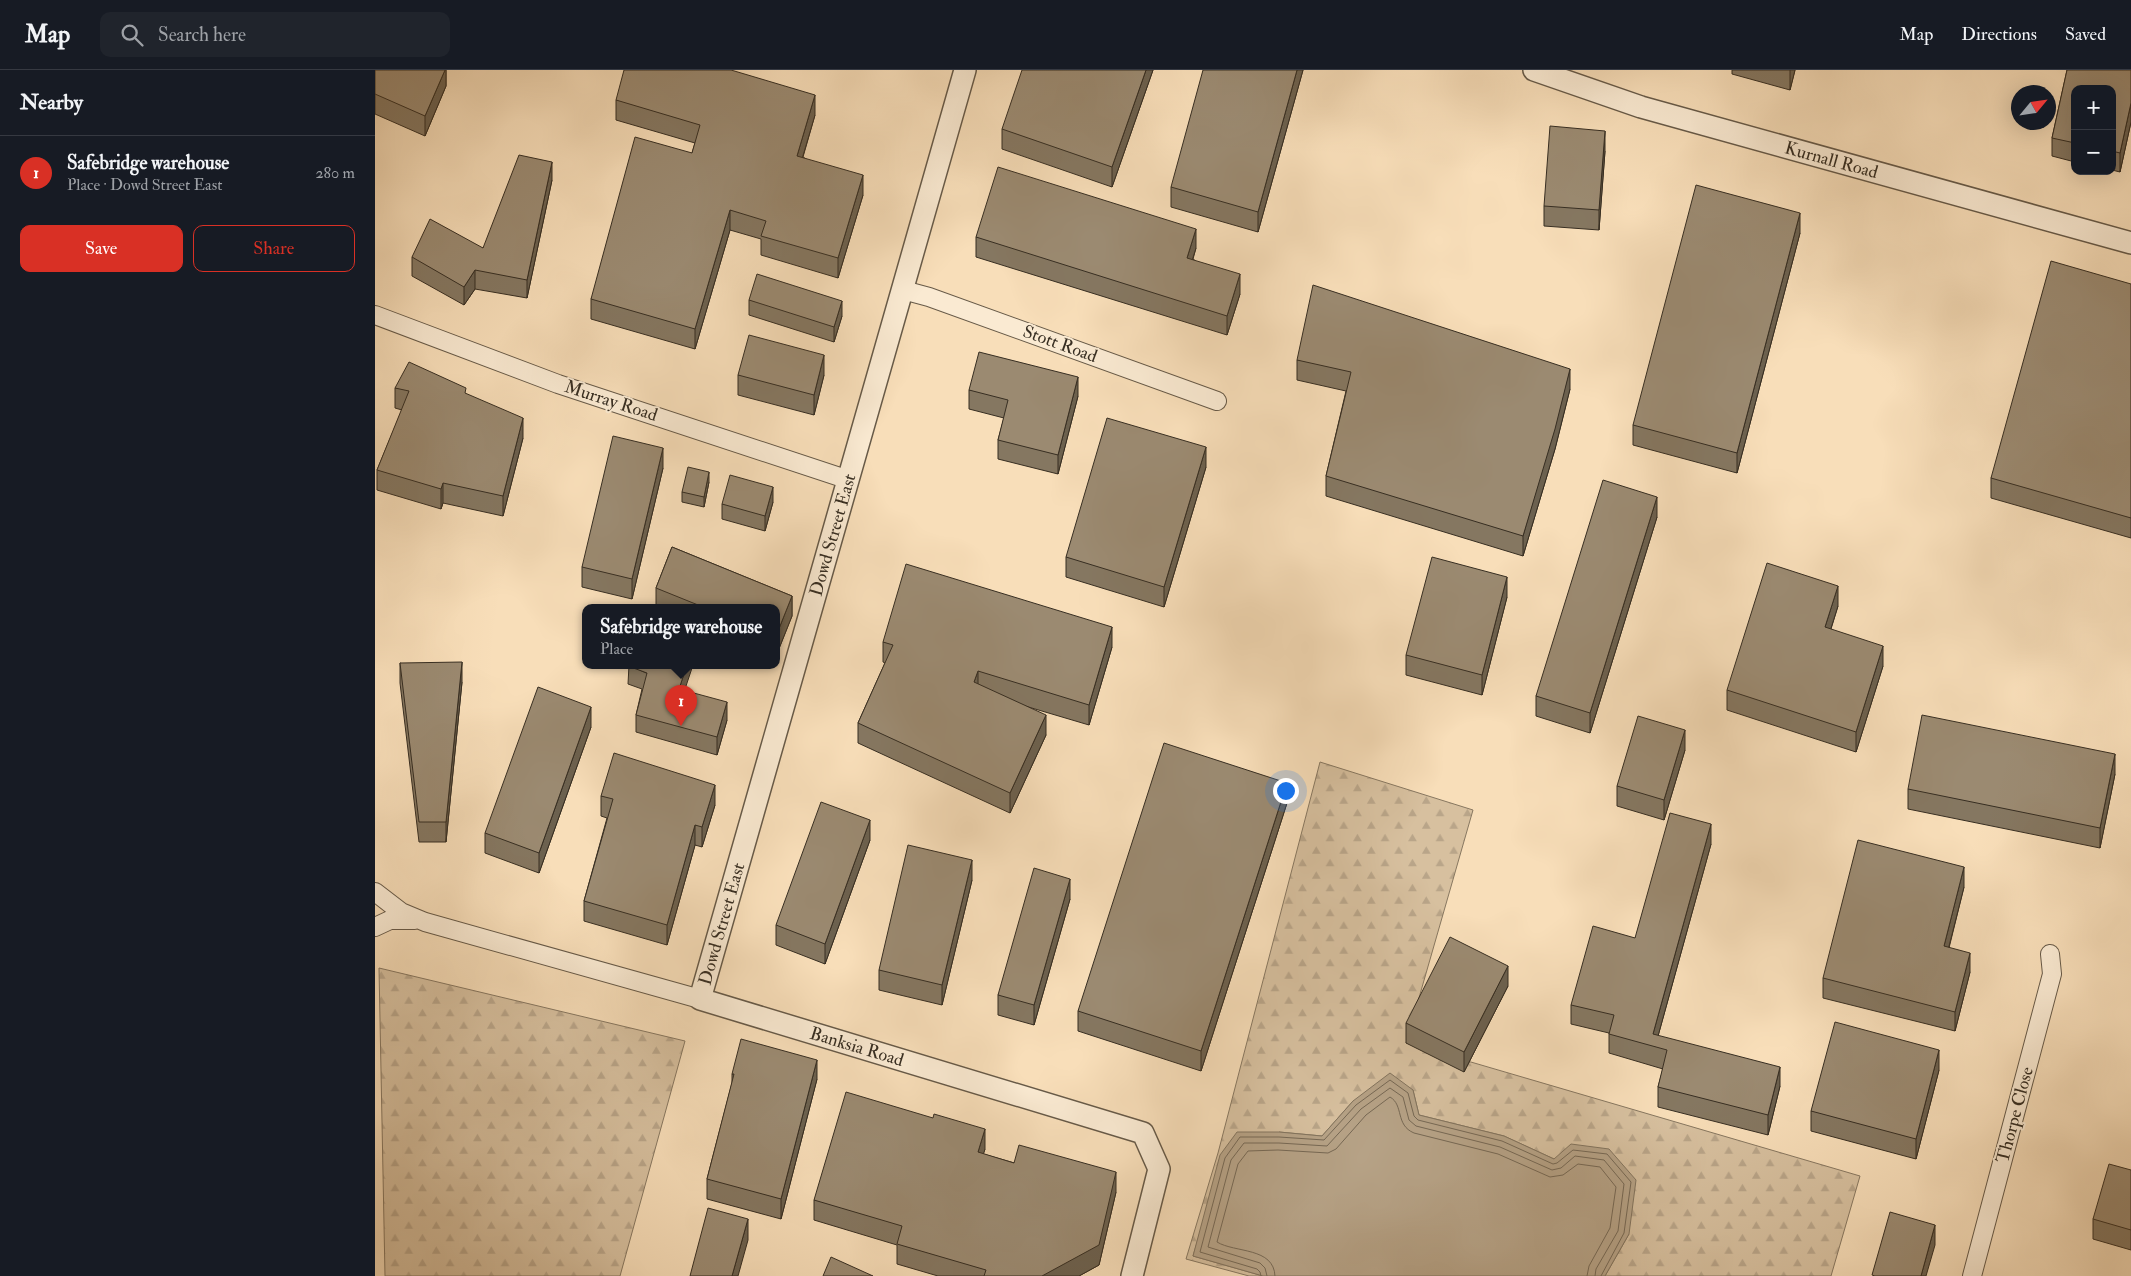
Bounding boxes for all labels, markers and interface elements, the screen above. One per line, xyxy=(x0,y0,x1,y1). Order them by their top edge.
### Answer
search box xyxy=(100,12,450,57)
text: Map xyxy=(25,19,70,50)
icon: search xyxy=(118,21,146,49)
text: Search here xyxy=(158,23,246,47)
text: Map xyxy=(1900,23,1933,46)
text: Directions xyxy=(1961,23,2037,46)
text: Saved xyxy=(2065,23,2106,46)
north arrow xyxy=(2011,85,2056,130)
map controls xyxy=(2071,85,2116,175)
button: + xyxy=(2071,85,2116,130)
text: Nearby xyxy=(20,89,83,116)
button: − xyxy=(2071,130,2116,175)
street label: Kurnall Road xyxy=(1782,136,1881,184)
text: Safebridge warehouse xyxy=(67,151,229,175)
text: 1 xyxy=(33,163,39,183)
text: 280 m xyxy=(315,163,355,183)
text: Place · Dowd Street East xyxy=(67,175,222,195)
button: Save xyxy=(20,225,183,272)
button: Share xyxy=(193,225,355,272)
street label: Stott Road xyxy=(1020,320,1100,368)
street label: Murray Road xyxy=(562,375,661,427)
street label: Dowd Street East xyxy=(805,471,862,599)
popup xyxy=(582,604,780,669)
text: Safebridge warehouse xyxy=(600,615,762,639)
text: Place xyxy=(600,639,633,659)
pin: 1 xyxy=(665,685,697,726)
your location xyxy=(1273,778,1299,804)
street label: Dowd Street East xyxy=(694,860,751,988)
street label: Banksia Road xyxy=(807,1021,907,1072)
street label: Thorpe Close xyxy=(1991,1064,2039,1166)

